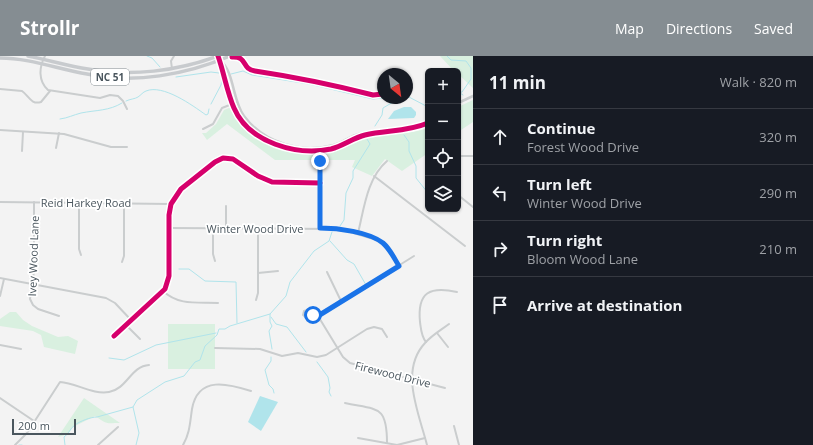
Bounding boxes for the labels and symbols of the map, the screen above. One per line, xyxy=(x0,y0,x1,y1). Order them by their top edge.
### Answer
north arrow xyxy=(377,68,413,104)
road number: NC 51 xyxy=(91,69,129,85)
route end xyxy=(311,152,329,170)
street label: Reid Harkey Road xyxy=(41,195,131,210)
street label: Ivey Wood Lane xyxy=(24,215,42,297)
street label: Winter Wood Drive xyxy=(206,221,304,236)
route start xyxy=(304,306,322,324)
street label: Firewood Drive xyxy=(354,357,432,391)
scale bar xyxy=(12,417,76,436)

